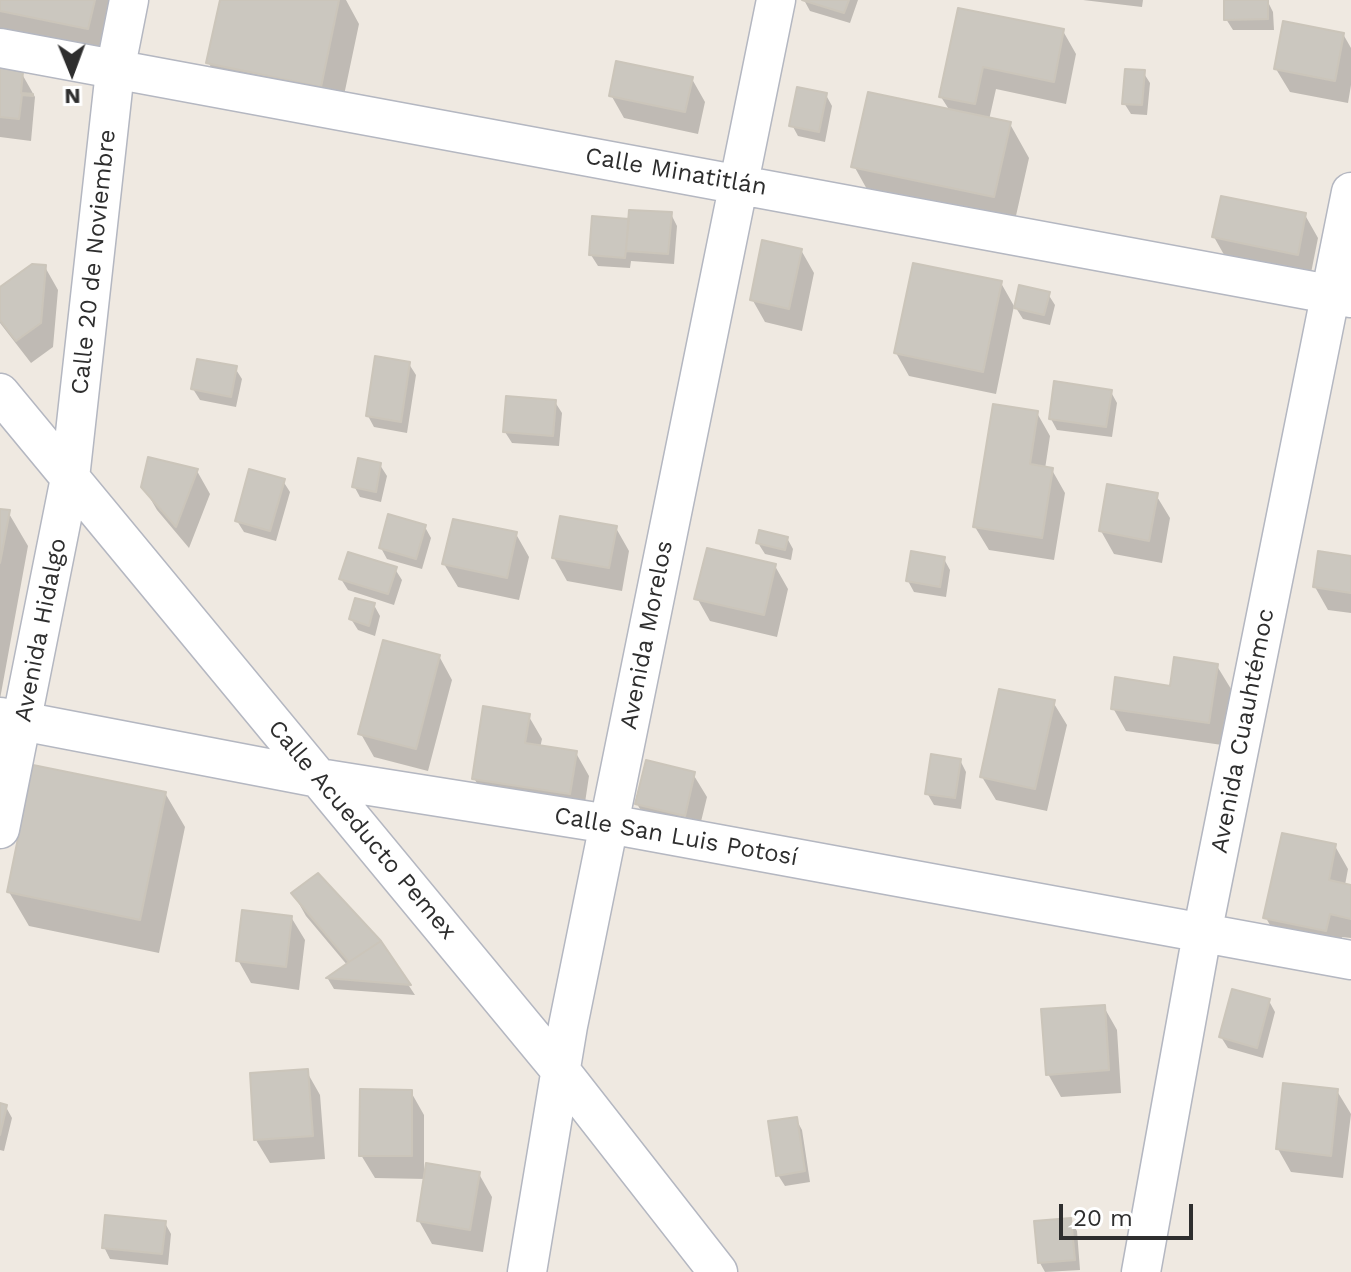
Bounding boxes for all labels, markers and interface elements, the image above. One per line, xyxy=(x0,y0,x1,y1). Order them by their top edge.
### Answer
north arrow xyxy=(32,32,112,112)
text: N xyxy=(64,84,81,109)
street label: Calle 20 de Noviembre xyxy=(66,128,122,396)
street label: Calle Minatitlán xyxy=(583,142,769,202)
street label: Avenida Hidalgo xyxy=(9,536,73,724)
street label: Avenida Morelos xyxy=(615,538,679,732)
street label: Avenida Cuauhtémoc xyxy=(1205,606,1281,856)
street label: Calle Acueducto Pemex xyxy=(262,714,462,946)
street label: Calle San Luis Potosí xyxy=(552,801,800,873)
scale bar xyxy=(1063,1188,1197,1238)
text: 20 m xyxy=(1073,1204,1133,1232)

